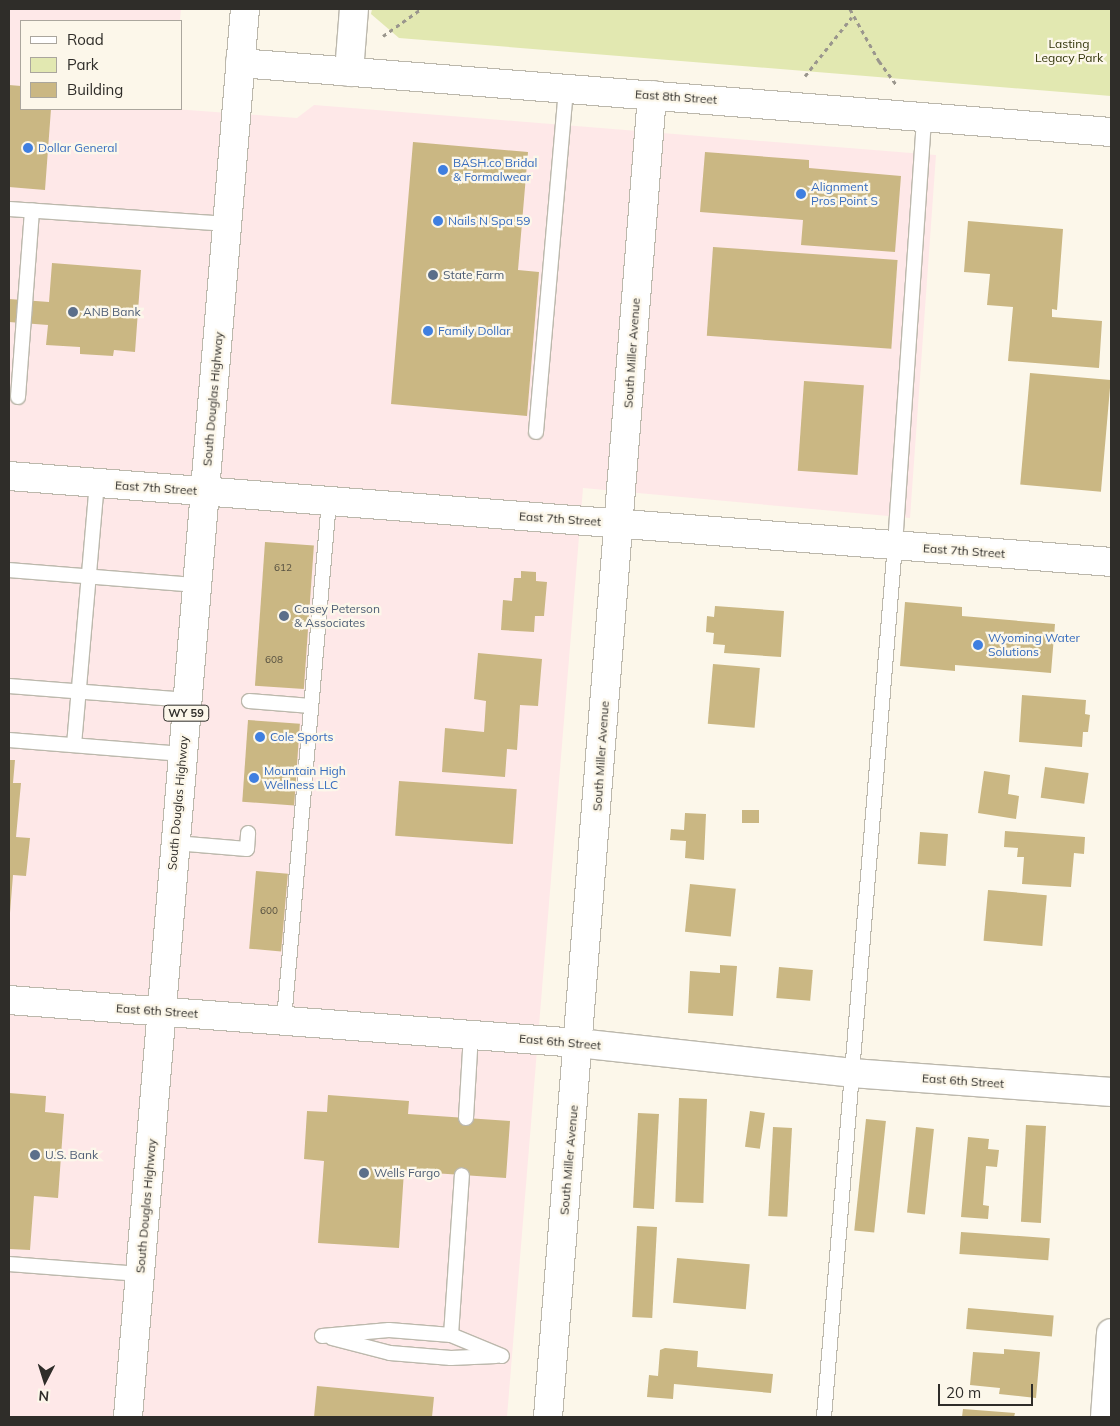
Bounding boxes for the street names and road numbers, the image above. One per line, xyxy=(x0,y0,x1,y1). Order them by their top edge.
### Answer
street label: East 8th Street xyxy=(635,87,717,107)
street label: South Miller Avenue xyxy=(621,297,643,409)
street label: South Douglas Highway xyxy=(200,331,226,467)
street label: East 7th Street xyxy=(115,478,197,498)
street label: East 7th Street xyxy=(519,509,601,529)
street label: East 7th Street xyxy=(923,541,1005,561)
street label: South Miller Avenue xyxy=(590,700,612,812)
road number: WY 59 xyxy=(162,704,210,721)
street label: South Douglas Highway xyxy=(165,735,191,871)
street label: East 6th Street xyxy=(116,1001,198,1021)
street label: East 6th Street xyxy=(518,1031,602,1053)
street label: East 6th Street xyxy=(922,1071,1004,1091)
street label: South Miller Avenue xyxy=(557,1104,581,1216)
street label: South Douglas Highway xyxy=(133,1138,159,1274)

